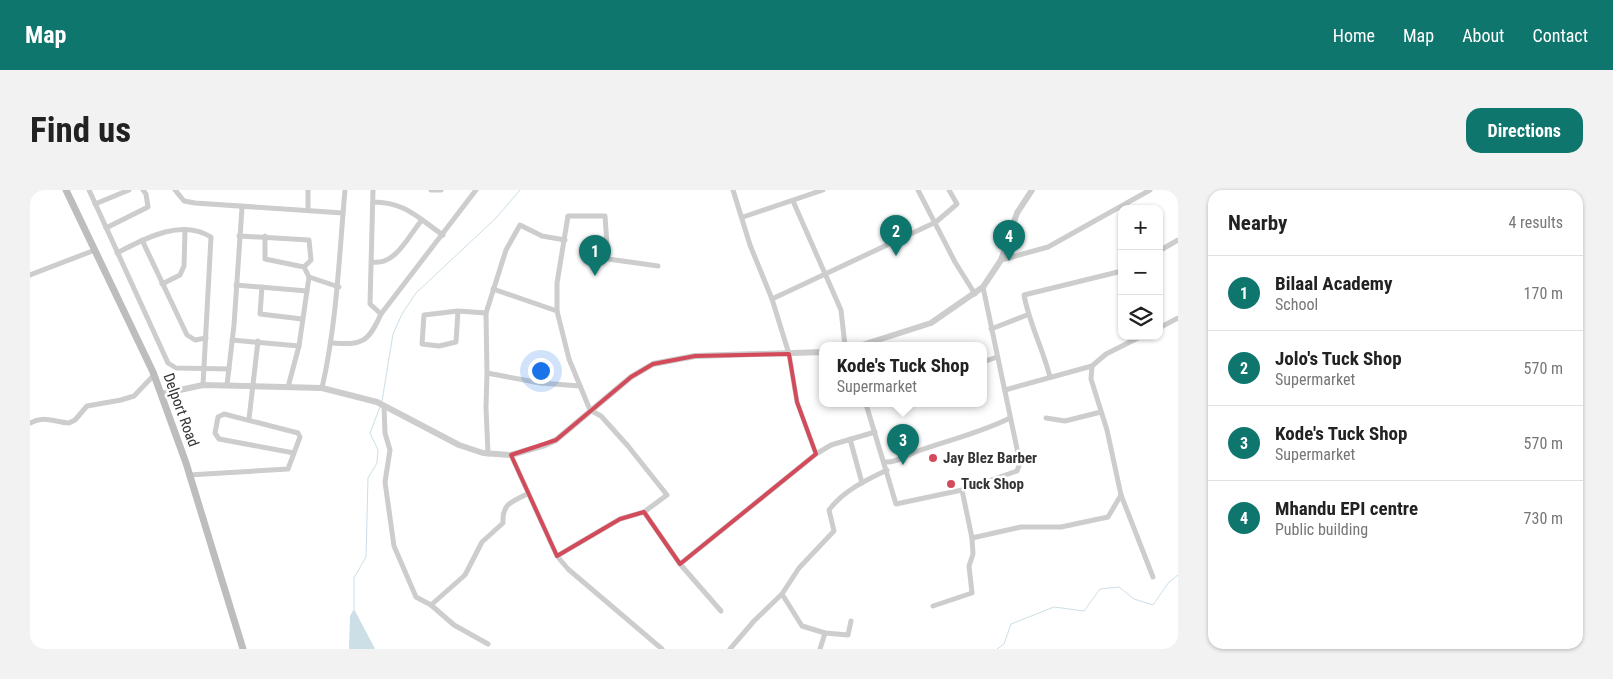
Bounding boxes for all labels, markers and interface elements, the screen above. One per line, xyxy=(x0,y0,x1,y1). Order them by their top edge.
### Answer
text: Map xyxy=(25,21,66,49)
text: Home xyxy=(1333,25,1375,46)
text: Map xyxy=(1403,25,1434,46)
text: About xyxy=(1462,25,1504,46)
text: Contact xyxy=(1532,25,1588,46)
button: Directions xyxy=(1466,108,1583,153)
text: Find us xyxy=(30,110,131,151)
map controls xyxy=(1118,205,1163,340)
button: + xyxy=(1118,205,1163,250)
text: Nearby xyxy=(1228,211,1287,235)
text: 4 results xyxy=(1508,213,1563,232)
pin: 2 xyxy=(880,215,912,256)
pin: 4 xyxy=(993,220,1025,261)
pin: 1 xyxy=(579,235,611,276)
button: − xyxy=(1118,250,1163,295)
text: Bilaal Academy xyxy=(1275,272,1392,295)
text: 1 xyxy=(1240,284,1248,303)
text: 170 m xyxy=(1524,284,1563,303)
button: layers xyxy=(1118,295,1163,340)
text: School xyxy=(1275,295,1318,314)
popup xyxy=(819,342,987,407)
text: Jolo's Tuck Shop xyxy=(1275,347,1402,370)
text: Kode's Tuck Shop xyxy=(837,354,969,377)
your location xyxy=(528,358,554,384)
text: 2 xyxy=(1240,359,1248,378)
text: 570 m xyxy=(1524,359,1563,378)
text: Supermarket xyxy=(1275,370,1355,389)
street label: Delport Road xyxy=(159,371,203,449)
text: Supermarket xyxy=(837,377,917,396)
text: Kode's Tuck Shop xyxy=(1275,422,1407,445)
pin: 3 xyxy=(887,424,919,465)
text: 3 xyxy=(1240,434,1248,453)
text: 570 m xyxy=(1524,434,1563,453)
text: Supermarket xyxy=(1275,445,1355,464)
place label: Jay Blez Barber xyxy=(943,449,1037,467)
marker: Jay Blez Barber xyxy=(927,452,939,464)
place label: Tuck Shop xyxy=(961,475,1024,493)
marker: Tuck Shop xyxy=(945,478,957,490)
text: Mhandu EPI centre xyxy=(1275,497,1418,520)
text: 4 xyxy=(1240,509,1248,528)
text: 730 m xyxy=(1524,509,1563,528)
text: Public building xyxy=(1275,520,1368,539)

